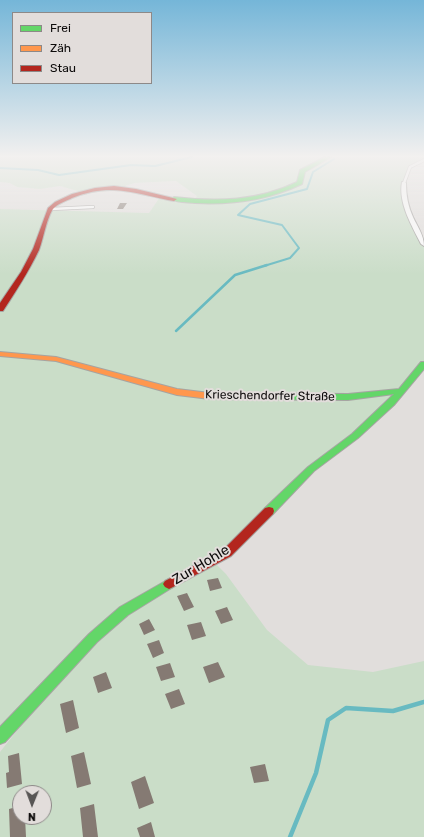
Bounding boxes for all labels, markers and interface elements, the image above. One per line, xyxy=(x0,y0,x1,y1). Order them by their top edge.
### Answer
legend xyxy=(12,12,152,84)
text: Frei xyxy=(50,21,71,35)
text: Zäh xyxy=(50,41,71,55)
text: Stau xyxy=(50,61,76,75)
street label: Krieschendorfer Straße xyxy=(205,388,335,404)
street label: Zur Hohle xyxy=(170,542,232,588)
north arrow xyxy=(12,785,52,825)
text: N xyxy=(28,810,36,823)

